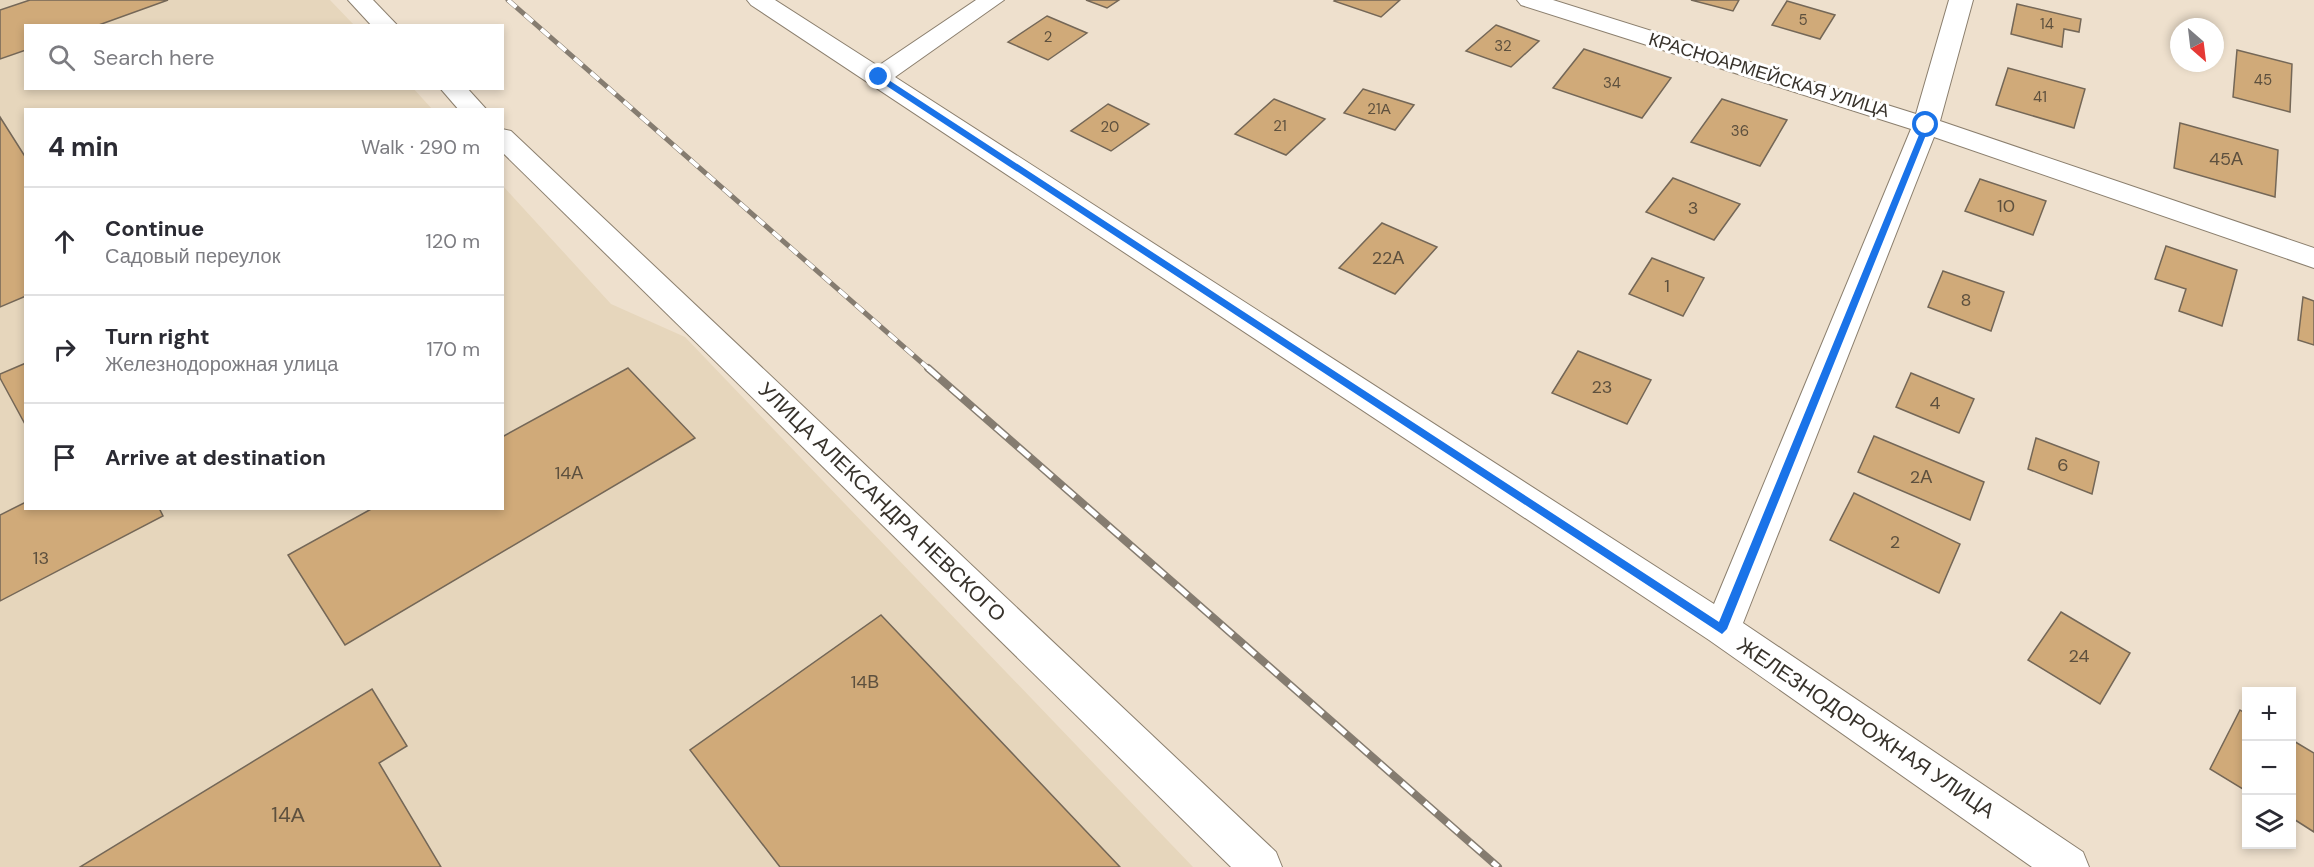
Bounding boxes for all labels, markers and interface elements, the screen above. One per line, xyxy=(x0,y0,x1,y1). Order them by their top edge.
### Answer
house number: 5 xyxy=(1798,10,1808,30)
house number: 14 xyxy=(2040,14,2054,34)
north arrow xyxy=(2170,18,2224,72)
search box xyxy=(24,24,504,90)
house number: 2 xyxy=(1044,27,1052,47)
street label: КРАСНОАРМЕЙСКАЯ УЛИЦА xyxy=(1646,27,1892,123)
house number: 32 xyxy=(1494,36,1512,56)
icon: search xyxy=(45,41,78,74)
text: Search here xyxy=(93,43,214,72)
route end xyxy=(865,63,891,89)
house number: 45 xyxy=(2254,70,2272,90)
house number: 34 xyxy=(1603,73,1621,93)
house number: 41 xyxy=(2033,87,2047,107)
house number: 21А xyxy=(1367,99,1391,119)
route start xyxy=(1912,111,1938,137)
house number: 21 xyxy=(1273,116,1287,136)
house number: 20 xyxy=(1101,117,1119,137)
house number: 36 xyxy=(1731,121,1749,141)
text: 4 min xyxy=(48,130,119,164)
text: Walk · 290 m xyxy=(361,134,480,160)
house number: 45А xyxy=(2209,147,2243,171)
house number: 10 xyxy=(1997,194,2015,218)
house number: 3 xyxy=(1688,196,1698,220)
text: Continue xyxy=(105,214,204,243)
icon: ahead xyxy=(48,225,81,258)
text: 120 m xyxy=(426,228,480,254)
text: Садовый переулок xyxy=(105,243,280,269)
house number: 22А xyxy=(1372,246,1404,270)
house number: 1 xyxy=(1664,274,1670,298)
house number: 8 xyxy=(1961,288,1971,312)
text: Turn right xyxy=(105,322,210,351)
icon: right xyxy=(48,333,81,366)
text: 170 m xyxy=(427,336,480,362)
text: Железнодорожная улица xyxy=(105,351,338,377)
house number: 23 xyxy=(1591,375,1613,399)
street label: УЛИЦА АЛЕКСАНДРА НЕВСКОГО xyxy=(752,376,1012,628)
house number: 4 xyxy=(1930,391,1941,415)
icon: arrive xyxy=(48,441,81,474)
text: Arrive at destination xyxy=(105,443,326,472)
house number: 6 xyxy=(2057,453,2069,477)
house number: 14А xyxy=(555,461,583,485)
house number: 2А xyxy=(1910,465,1932,489)
house number: 2 xyxy=(1890,530,1900,554)
house number: 13 xyxy=(33,546,49,570)
street label: ЖЕЛЕЗНОДОРОЖНАЯ УЛИЦА xyxy=(1732,631,2000,825)
house number: 24 xyxy=(2069,644,2090,668)
house number: 14В xyxy=(851,670,879,694)
map controls xyxy=(2242,687,2296,849)
button: + xyxy=(2242,687,2296,741)
button: − xyxy=(2242,741,2296,795)
button: layers xyxy=(2242,795,2296,849)
house number: 14А xyxy=(271,801,305,829)

